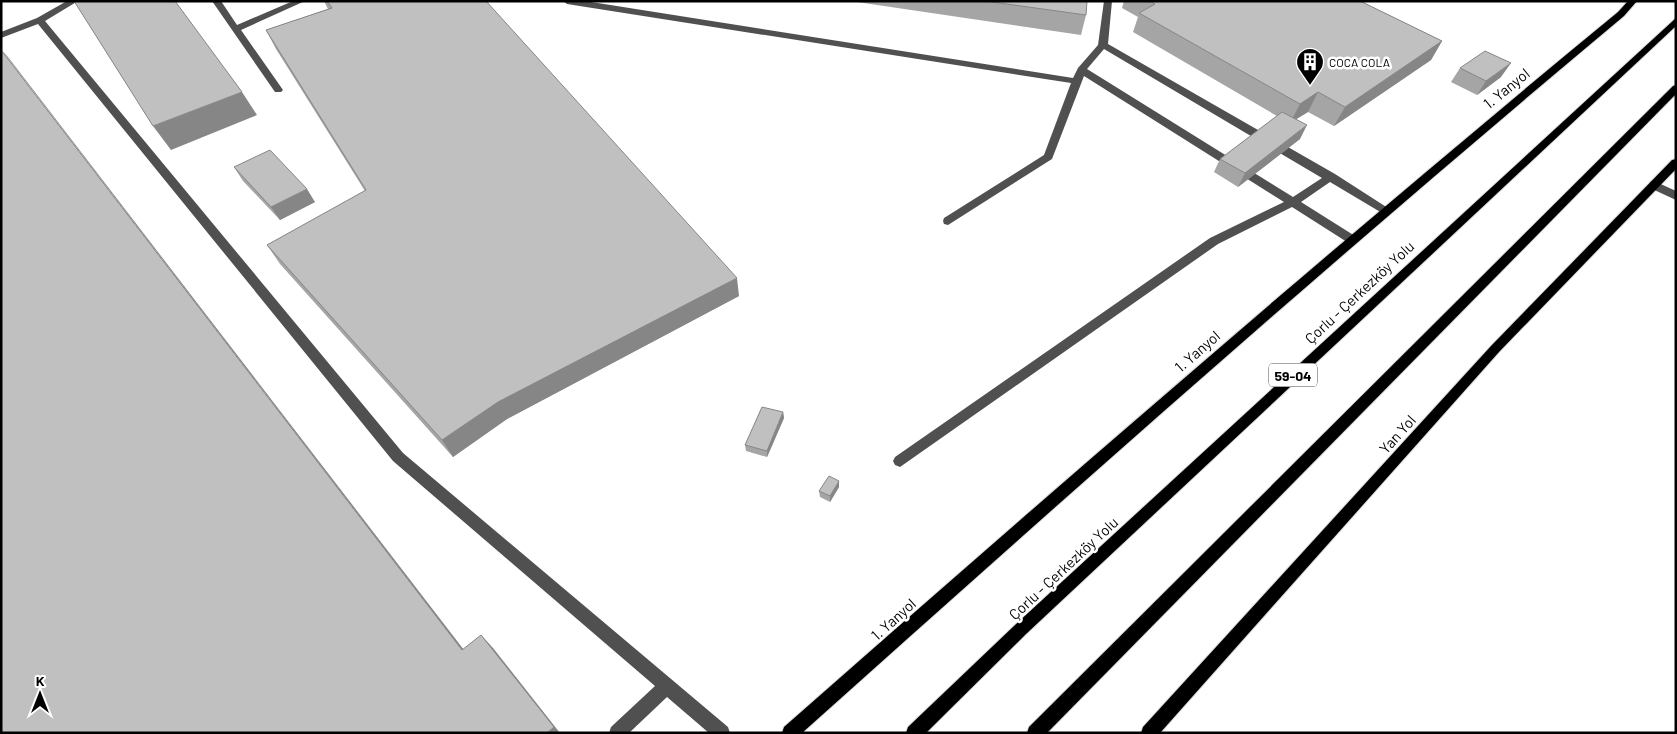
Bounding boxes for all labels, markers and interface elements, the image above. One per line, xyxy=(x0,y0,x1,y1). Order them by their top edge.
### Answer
building icon: COCA COLA xyxy=(1295,47,1325,86)
place label: COCA COLA xyxy=(1329,55,1390,69)
street label: 1. Yanyol xyxy=(1479,64,1533,112)
street label: Çorlu - Çerkezköy Yolu xyxy=(1301,237,1417,347)
street label: 1. Yanyol xyxy=(1171,326,1223,376)
road number: 59-04 xyxy=(1269,364,1317,386)
street label: Yan Yol xyxy=(1375,411,1419,457)
street label: Çorlu - Çerkezköy Yolu xyxy=(1005,513,1121,623)
street label: 1. Yanyol xyxy=(867,594,919,644)
north arrow xyxy=(15,669,65,719)
text: K xyxy=(36,672,45,689)

